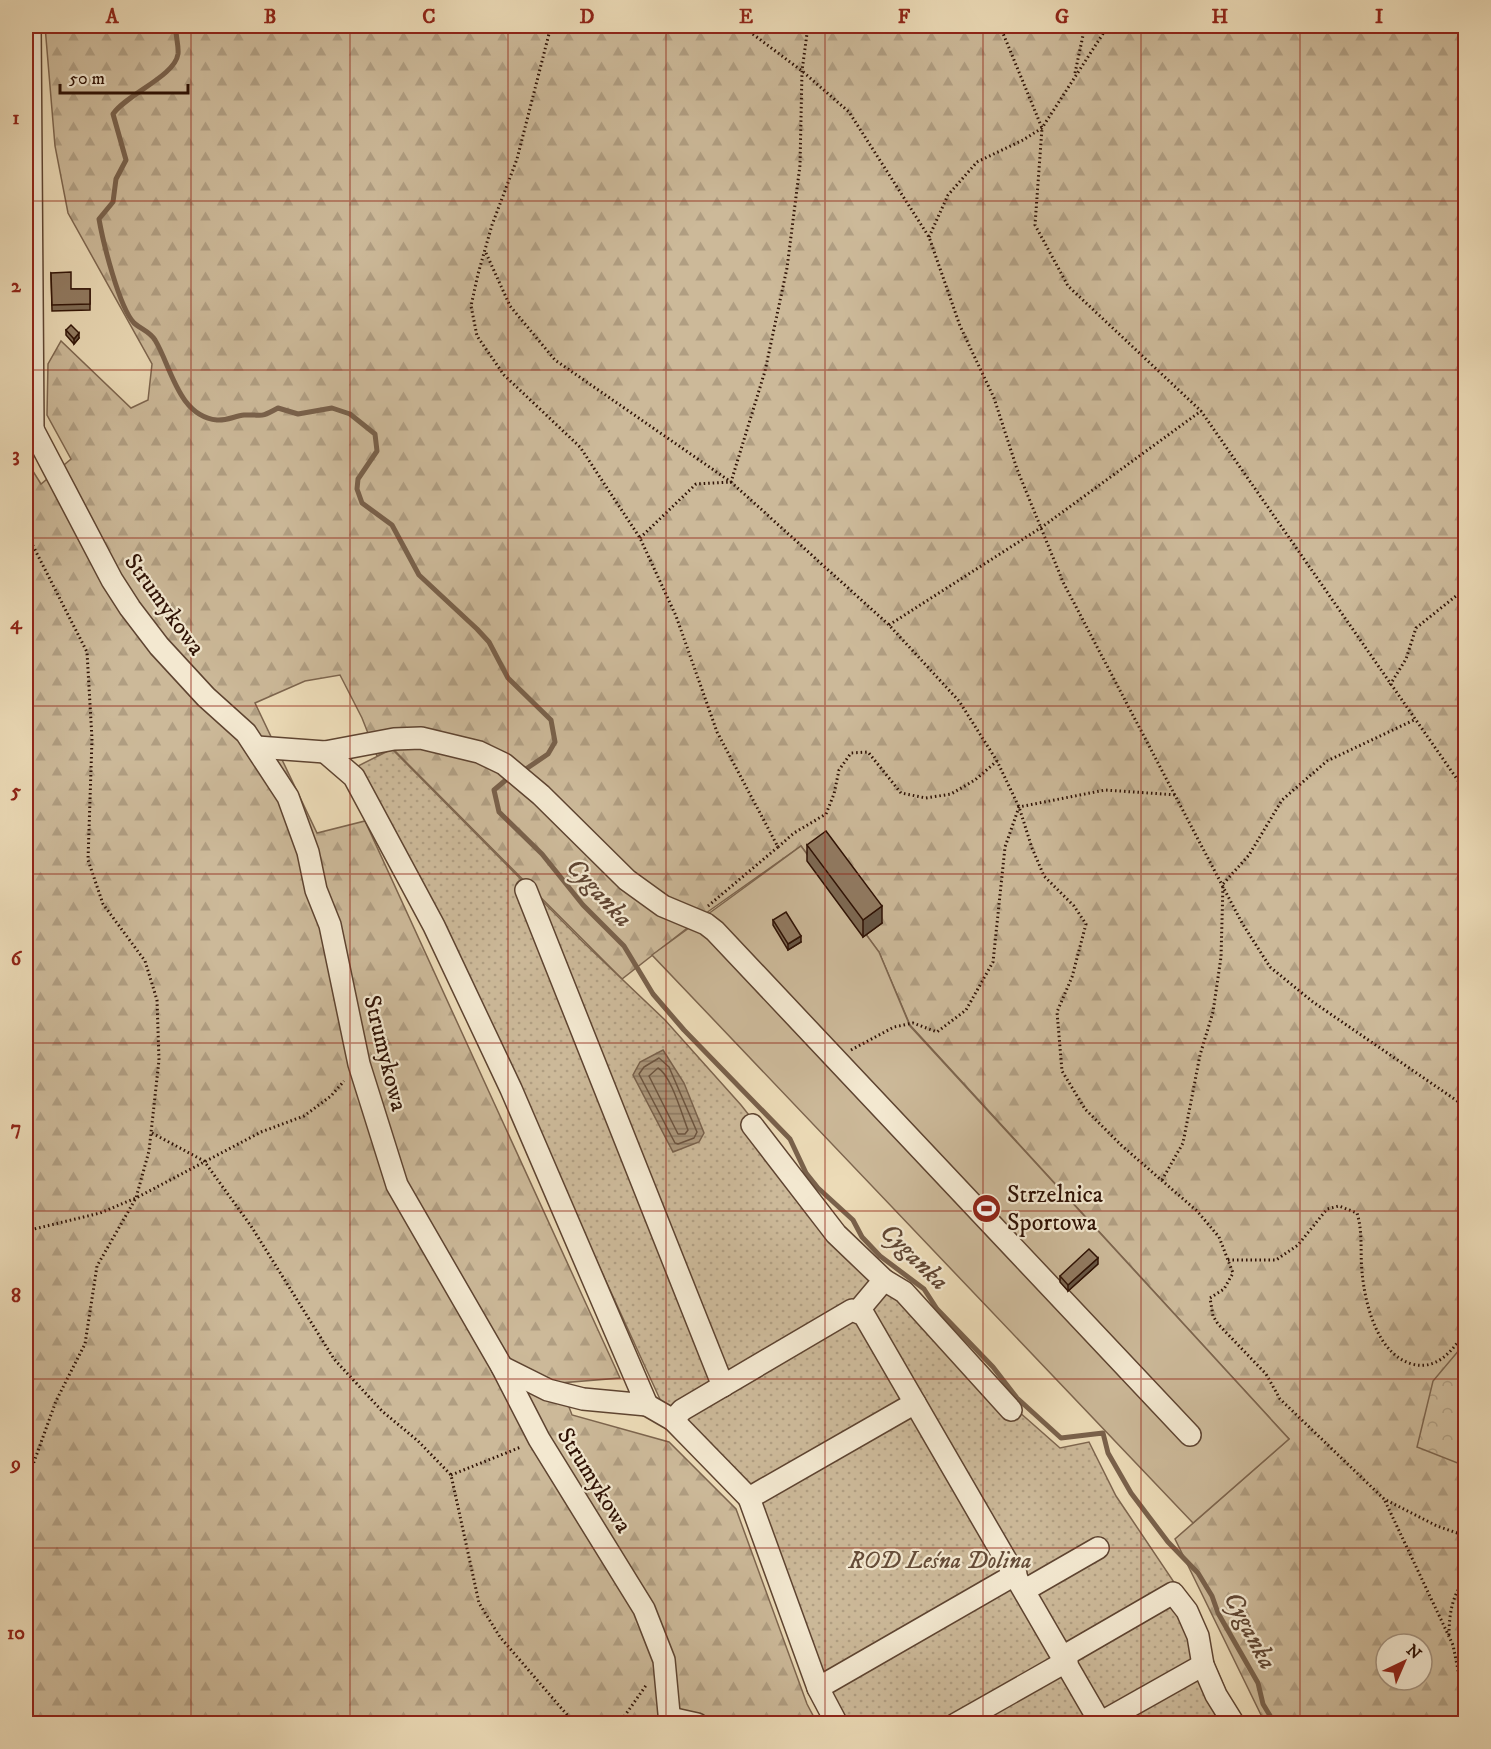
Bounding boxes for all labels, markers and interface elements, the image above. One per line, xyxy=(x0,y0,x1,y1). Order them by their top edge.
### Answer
text: A xyxy=(105,5,120,30)
text: B xyxy=(264,5,276,30)
text: C xyxy=(422,5,436,30)
text: D xyxy=(580,5,595,30)
text: E xyxy=(739,5,753,30)
text: F xyxy=(898,5,911,30)
text: G xyxy=(1055,5,1069,30)
text: H xyxy=(1212,5,1229,30)
text: I xyxy=(1375,5,1383,30)
scale bar xyxy=(60,57,188,95)
text: 50 m xyxy=(69,68,105,90)
text: 1 xyxy=(12,106,20,131)
text: 2 xyxy=(11,274,22,299)
text: 3 xyxy=(12,443,20,468)
street label: Strumykowa xyxy=(117,548,212,662)
text: 4 xyxy=(10,611,23,636)
text: 5 xyxy=(10,779,21,804)
water label: Cyganka xyxy=(558,851,639,935)
text: 6 xyxy=(11,947,23,972)
street label: Strumykowa xyxy=(356,992,414,1115)
text: 7 xyxy=(11,1116,21,1141)
place label: Strzelnica Sportowa xyxy=(1007,1180,1104,1238)
sports icon: Strzelnica Sportowa xyxy=(970,1192,1002,1224)
water label: Cyganka xyxy=(872,1216,955,1298)
text: 8 xyxy=(11,1284,21,1309)
street label: Strumykowa xyxy=(550,1422,639,1539)
text: 9 xyxy=(9,1452,21,1477)
park label: ROD Leśna Dolina xyxy=(847,1546,1032,1576)
water label: Cyganka xyxy=(1215,1586,1284,1675)
text: 10 xyxy=(7,1621,25,1646)
north arrow xyxy=(1374,1632,1434,1692)
text: N xyxy=(1402,1640,1425,1664)

